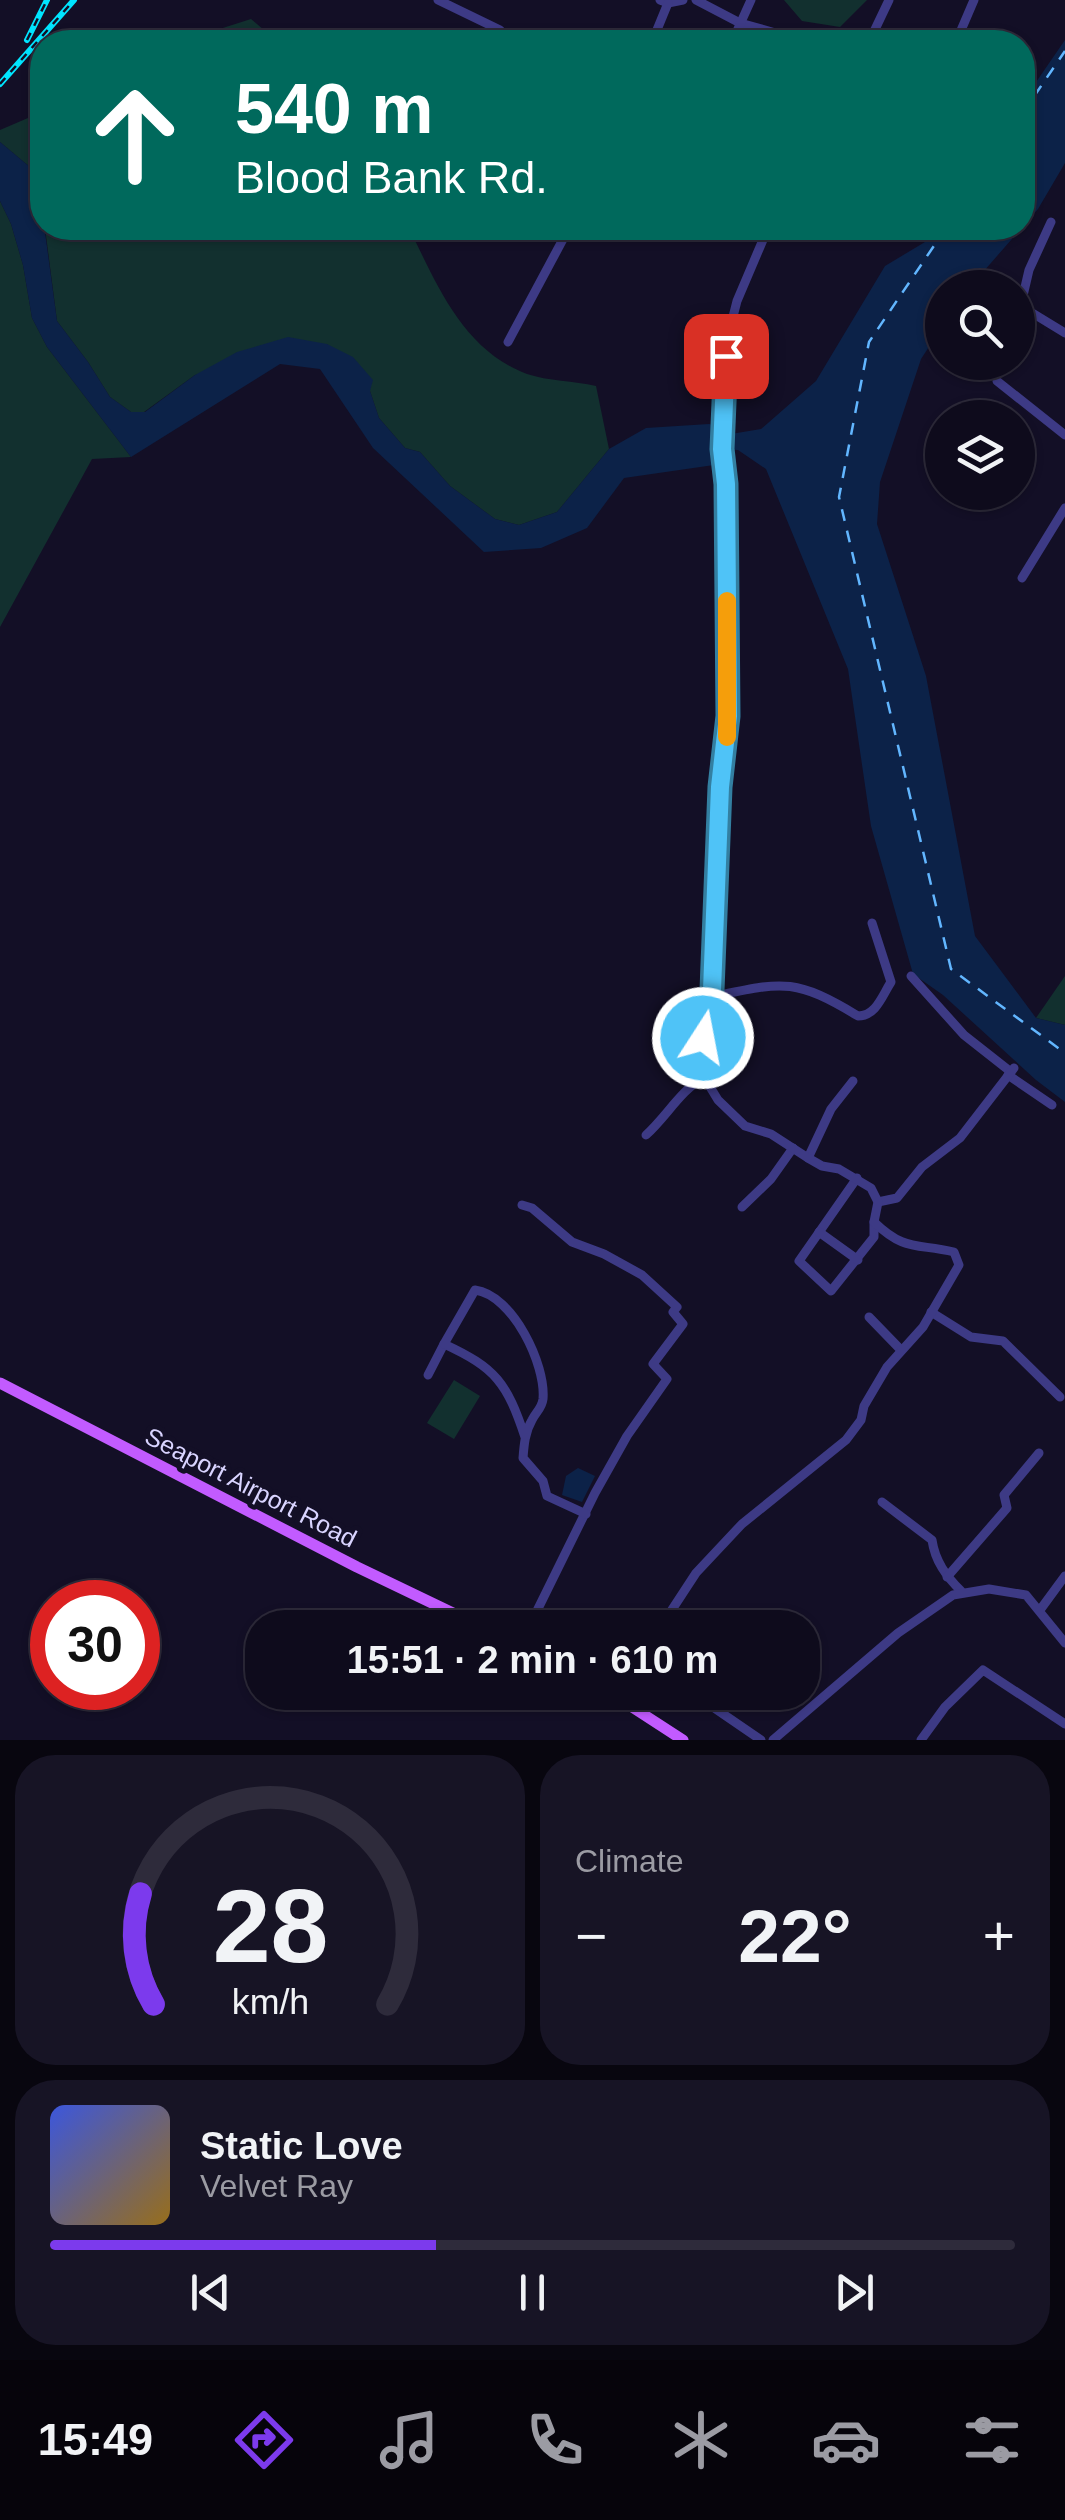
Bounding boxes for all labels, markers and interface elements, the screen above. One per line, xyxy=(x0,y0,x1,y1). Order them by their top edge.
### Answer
icon: ahead xyxy=(70,70,200,200)
text: 540 m xyxy=(235,70,433,148)
text: Blood Bank Rd. xyxy=(235,152,548,203)
map controls xyxy=(925,270,1035,510)
button: search xyxy=(925,270,1035,380)
pin xyxy=(684,314,769,399)
icon: arrive xyxy=(699,329,754,384)
button: layers xyxy=(925,400,1035,510)
position arrow xyxy=(651,986,755,1090)
street label: Seaport Airport Road xyxy=(141,1422,361,1552)
speed limit sign: 30 xyxy=(30,1580,160,1710)
text: 15:51 · 2 min · 610 m xyxy=(347,1639,718,1681)
text: Climate xyxy=(575,1843,683,1879)
text: 28 xyxy=(212,1868,328,1984)
text: 22° xyxy=(738,1894,852,1978)
text: − xyxy=(575,1905,607,1967)
text: + xyxy=(983,1905,1015,1967)
text: km/h xyxy=(231,1982,309,2022)
text: Static Love xyxy=(200,2125,403,2167)
text: Velvet Ray xyxy=(200,2168,353,2204)
icon: previous xyxy=(183,2265,238,2320)
icon: pause xyxy=(505,2265,560,2320)
icon: next xyxy=(827,2265,882,2320)
icon: directions xyxy=(229,2405,299,2475)
icon: music xyxy=(374,2405,444,2475)
icon: phone xyxy=(520,2405,590,2475)
icon: climate xyxy=(666,2405,736,2475)
icon: car xyxy=(811,2405,881,2475)
icon: filters xyxy=(957,2405,1027,2475)
text: 15:49 xyxy=(38,2414,153,2465)

